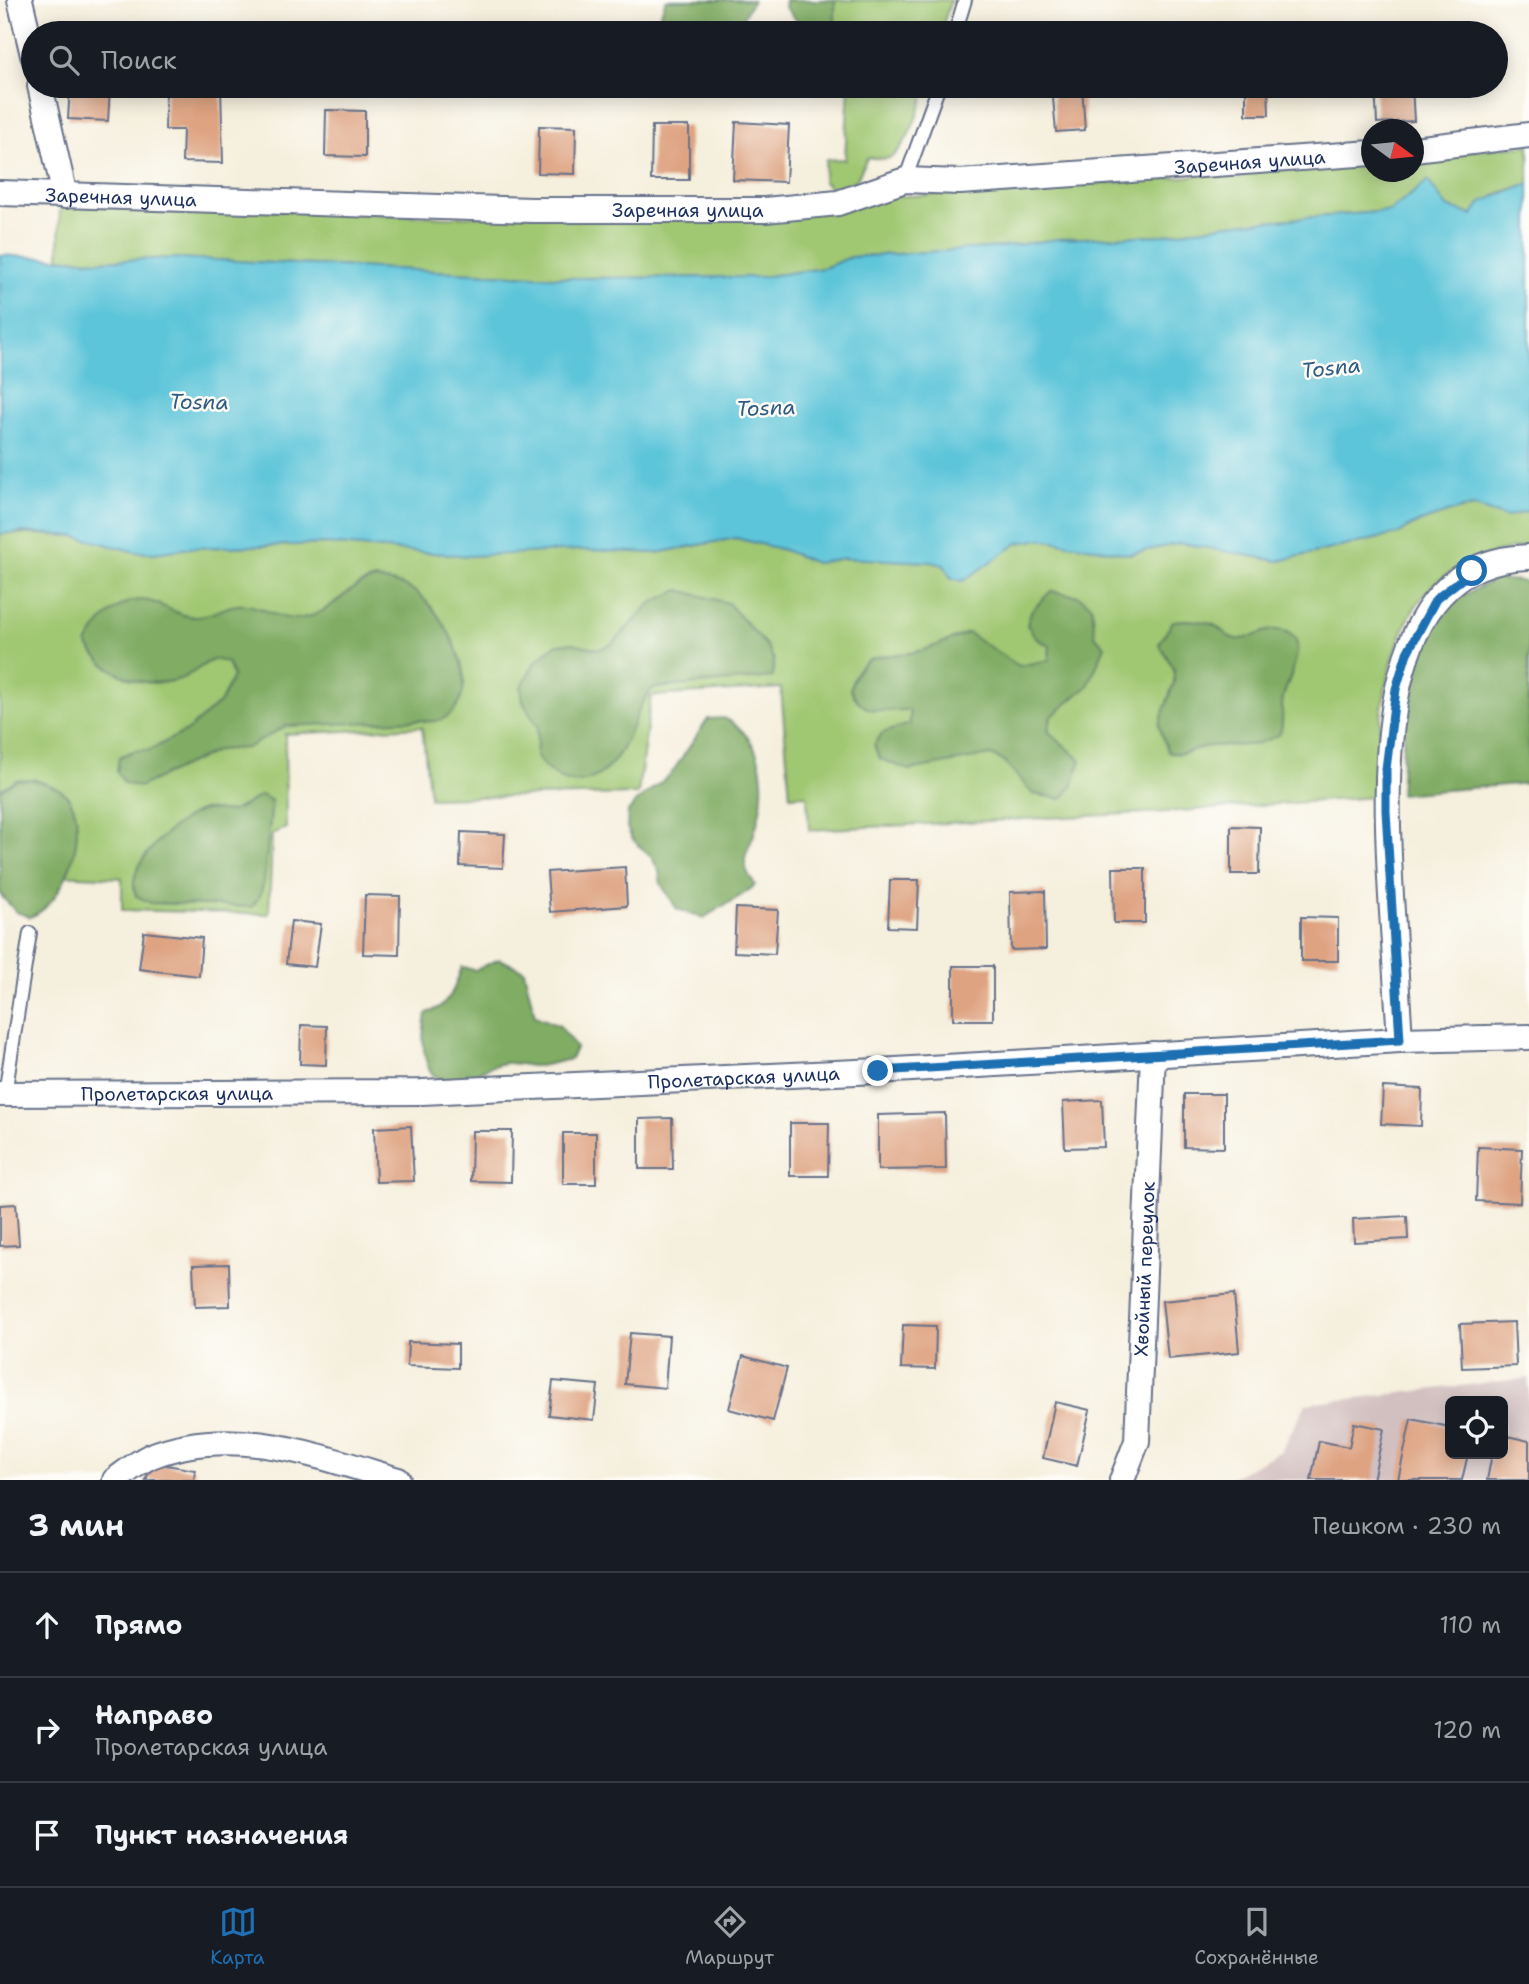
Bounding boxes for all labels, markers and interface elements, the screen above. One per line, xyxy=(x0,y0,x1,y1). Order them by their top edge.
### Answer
search box xyxy=(21,21,1508,98)
icon: search xyxy=(45,41,83,79)
text: Поиск xyxy=(101,42,177,77)
north arrow xyxy=(1361,119,1424,182)
street label: Заречная улица xyxy=(1173,144,1326,179)
street label: Заречная улица xyxy=(45,182,197,212)
street label: Заречная улица xyxy=(612,198,764,223)
water label: Tosna xyxy=(1300,351,1362,385)
water label: Tosna xyxy=(169,387,229,417)
water label: Tosna xyxy=(736,393,796,423)
route start xyxy=(1456,555,1487,586)
route end xyxy=(862,1055,893,1086)
street label: Пролетарская улица xyxy=(647,1060,840,1094)
street label: Пролетарская улица xyxy=(81,1080,273,1106)
street label: Хвойный переулок xyxy=(1128,1181,1160,1357)
map controls xyxy=(1445,1396,1508,1459)
button: locate xyxy=(1445,1396,1508,1459)
text: 3 мин xyxy=(28,1505,124,1546)
text: Пешком · 230 m xyxy=(1313,1511,1501,1541)
icon: ahead xyxy=(28,1606,66,1644)
text: Прямо xyxy=(95,1607,183,1642)
text: 110 m xyxy=(1439,1610,1501,1640)
text: Направо xyxy=(95,1697,213,1732)
icon: right xyxy=(28,1711,66,1749)
text: 120 m xyxy=(1433,1715,1501,1745)
text: Пролетарская улица xyxy=(95,1732,327,1762)
icon: arrive xyxy=(28,1816,66,1854)
text: Пункт назначения xyxy=(95,1817,348,1852)
tab: Карта xyxy=(210,1903,265,1970)
tab: Маршрут xyxy=(685,1903,774,1970)
tab: Сохранённые xyxy=(1195,1903,1319,1970)

